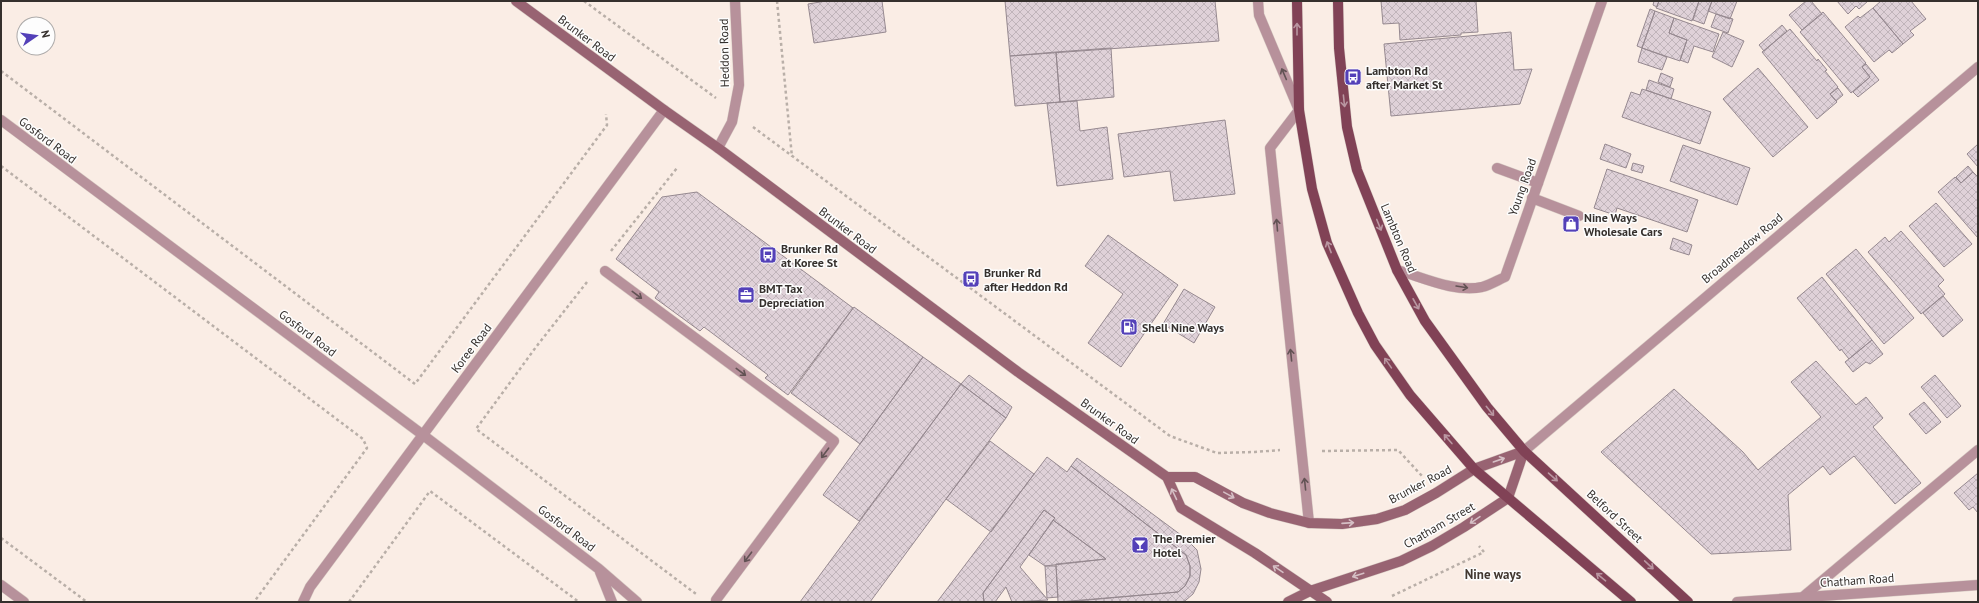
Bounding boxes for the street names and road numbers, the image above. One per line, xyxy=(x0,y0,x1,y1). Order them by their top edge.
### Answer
street label: Brunker Road xyxy=(555,11,619,65)
street label: Heddon Road xyxy=(716,19,732,87)
street label: Gosford Road xyxy=(16,114,80,166)
street label: Young Road xyxy=(1505,156,1539,218)
street label: Lambton Road xyxy=(1378,201,1420,275)
street label: Brunker Road xyxy=(816,203,880,257)
street label: Broadmeadow Road xyxy=(1698,210,1786,286)
street label: Gosford Road xyxy=(276,307,340,359)
street label: Koree Road xyxy=(448,320,494,376)
street label: Brunker Road xyxy=(1078,395,1142,447)
street label: Brunker Road xyxy=(1386,461,1454,507)
street label: Belford Street xyxy=(1584,486,1646,546)
street label: Chatham Street xyxy=(1401,499,1477,551)
street label: Gosford Road xyxy=(535,502,599,554)
street label: Chatham Road xyxy=(1819,570,1895,590)

